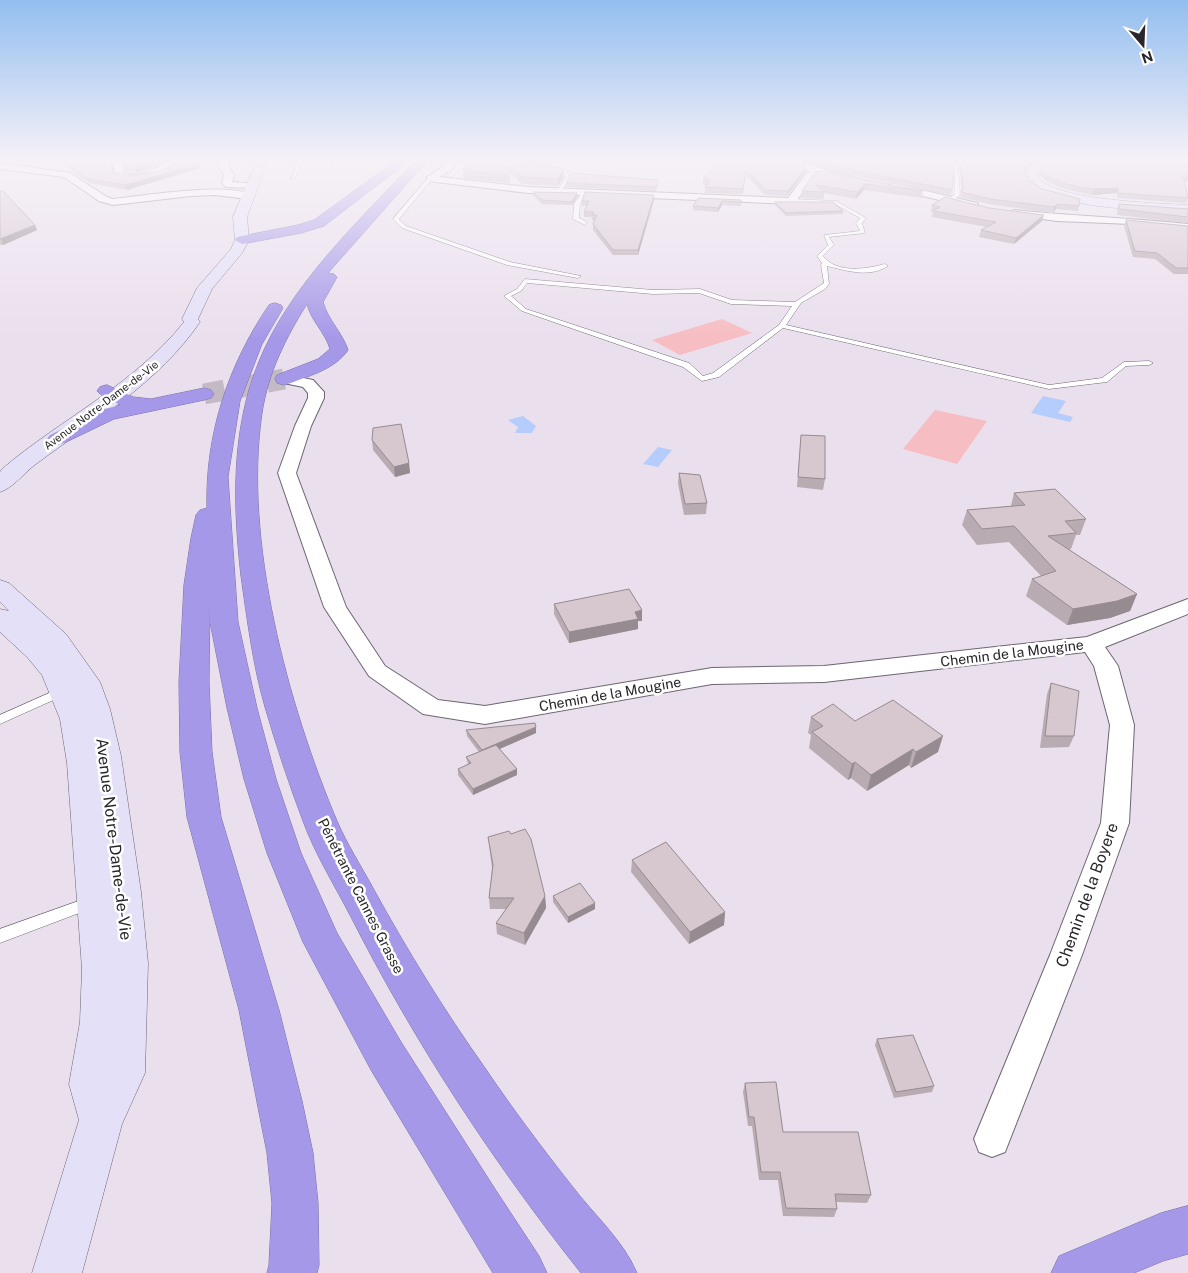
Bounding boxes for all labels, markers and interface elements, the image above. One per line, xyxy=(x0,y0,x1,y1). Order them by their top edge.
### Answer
north arrow xyxy=(1118,20,1168,70)
text: N xyxy=(1139,48,1155,67)
street label: Avenue Notre-Dame-de-Vie xyxy=(42,358,160,452)
street label: Chemin de la Mougine xyxy=(940,636,1085,670)
street label: Chemin de la Mougine xyxy=(538,674,682,714)
street label: Avenue Notre-Dame-de-Vie xyxy=(92,737,136,941)
street label: Pénétrante Cannes Grasse xyxy=(315,816,407,976)
street label: Chemin de la Boyere xyxy=(1052,820,1122,970)

